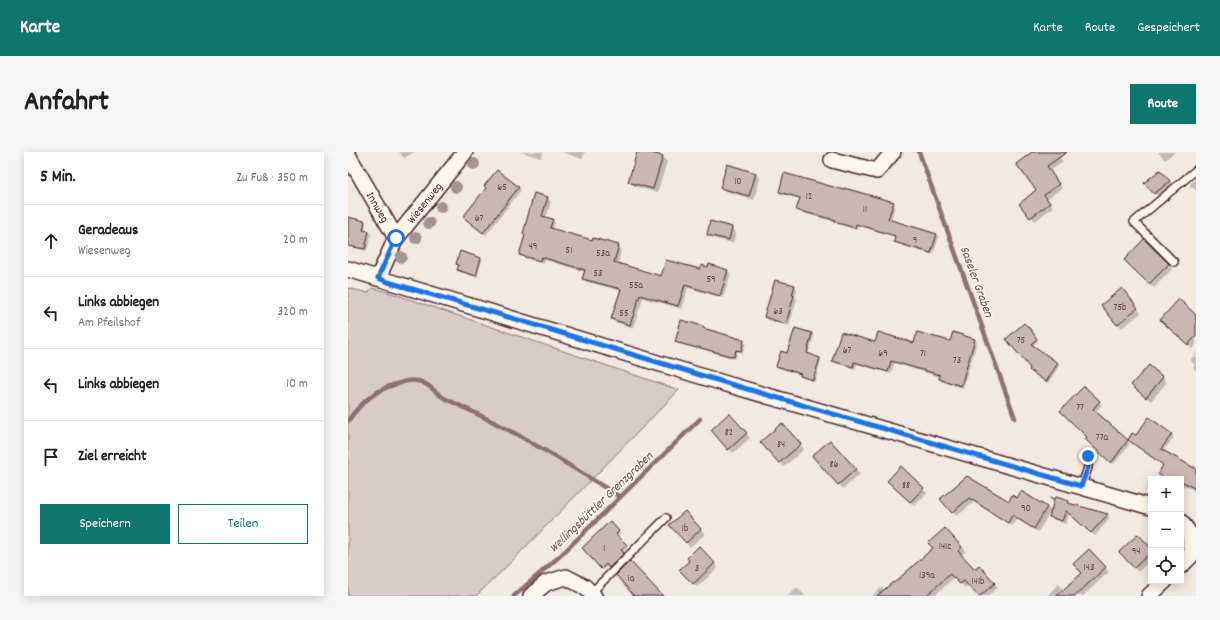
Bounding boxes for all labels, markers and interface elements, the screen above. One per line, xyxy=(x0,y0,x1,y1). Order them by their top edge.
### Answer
text: Karte xyxy=(20,15,60,42)
text: Karte xyxy=(1033,18,1063,38)
text: Route xyxy=(1085,18,1115,38)
text: Gespeichert xyxy=(1137,18,1200,38)
text: Anfahrt xyxy=(24,84,109,124)
button: Route xyxy=(1130,84,1196,124)
text: 5 Min. xyxy=(40,166,76,190)
text: Zu Fuß · 350 m xyxy=(236,169,308,188)
house number: 10 xyxy=(734,175,742,189)
street label: Wiesenweg xyxy=(404,179,447,228)
house number: 65 xyxy=(497,181,507,195)
street label: Innweg xyxy=(361,189,392,226)
house number: 12 xyxy=(806,190,812,204)
house number: 11 xyxy=(863,203,867,217)
house number: 67 xyxy=(475,212,484,226)
text: Geradeaus xyxy=(78,220,138,242)
route start xyxy=(387,229,405,247)
icon: ahead xyxy=(40,230,62,252)
text: 20 m xyxy=(283,231,308,250)
house number: 9 xyxy=(913,234,917,248)
house number: 49 xyxy=(529,240,537,254)
text: Wiesenweg xyxy=(78,242,131,261)
house number: 51 xyxy=(566,244,572,258)
water label: Saseler Graben xyxy=(954,244,998,321)
house number: 53a xyxy=(596,247,610,261)
house number: 53 xyxy=(593,267,603,281)
house number: 59 xyxy=(706,273,716,287)
house number: 55a xyxy=(629,279,643,293)
text: Links abbiegen xyxy=(78,292,159,314)
house number: 75b xyxy=(1114,301,1126,315)
icon: left xyxy=(40,302,62,324)
text: 320 m xyxy=(278,303,308,322)
house number: 63 xyxy=(773,305,783,319)
house number: 55 xyxy=(619,307,629,321)
text: Am Pfeilshof xyxy=(78,314,140,333)
house number: 75 xyxy=(1017,334,1026,348)
house number: 67 xyxy=(843,344,852,358)
house number: 69 xyxy=(878,347,888,361)
house number: 71 xyxy=(920,347,926,361)
house number: 73 xyxy=(953,354,961,368)
icon: left xyxy=(40,374,62,396)
text: Links abbiegen xyxy=(78,374,159,396)
text: 10 m xyxy=(286,375,308,394)
house number: 77 xyxy=(1076,401,1084,415)
house number: 82 xyxy=(725,426,733,440)
house number: 77a xyxy=(1096,431,1108,445)
house number: 84 xyxy=(777,438,785,452)
icon: arrive xyxy=(40,446,62,468)
text: Ziel erreicht xyxy=(78,446,146,468)
water label: Wellingsbüttler Grenzgraben xyxy=(545,447,659,558)
route end xyxy=(1079,447,1097,465)
house number: 86 xyxy=(830,458,839,472)
map controls xyxy=(1148,476,1184,584)
button: + xyxy=(1148,476,1184,512)
house number: 88 xyxy=(902,479,910,493)
house number: 90 xyxy=(1021,502,1031,516)
button: Speichern xyxy=(40,504,170,544)
button: Teilen xyxy=(178,504,308,544)
button: − xyxy=(1148,512,1184,548)
house number: 1b xyxy=(682,522,688,536)
house number: 141c xyxy=(939,540,951,554)
house number: 1 xyxy=(603,542,605,556)
house number: 94 xyxy=(1132,545,1140,559)
button: locate xyxy=(1148,548,1184,584)
house number: 143 xyxy=(1084,561,1094,575)
house number: 3 xyxy=(695,562,699,576)
house number: 139a xyxy=(919,569,935,583)
house number: 1a xyxy=(628,572,635,586)
house number: 141b xyxy=(972,575,984,589)

